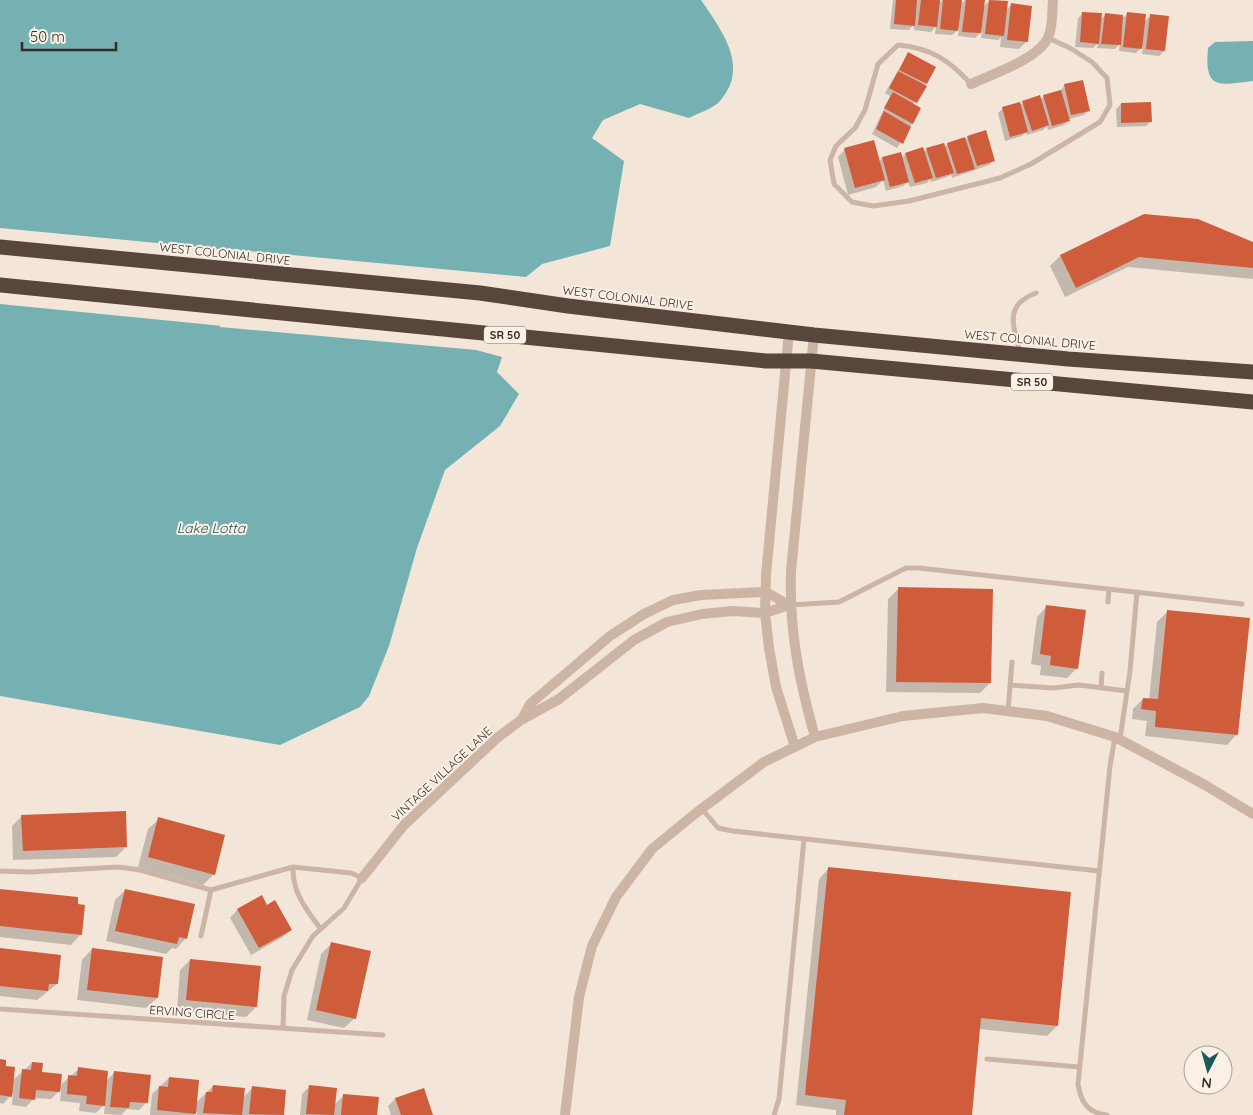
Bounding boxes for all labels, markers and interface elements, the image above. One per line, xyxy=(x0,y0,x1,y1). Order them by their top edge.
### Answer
scale bar xyxy=(22,20,116,52)
text: 50 m xyxy=(30,27,65,46)
street label: WEST COLONIAL DRIVE xyxy=(159,239,292,268)
street label: WEST COLONIAL DRIVE xyxy=(562,282,695,313)
road number: SR 50 xyxy=(484,326,526,344)
street label: WEST COLONIAL DRIVE xyxy=(964,326,1097,353)
road number: SR 50 xyxy=(1011,374,1053,391)
water label: Lake Lotta xyxy=(177,519,247,537)
street label: VINTAGE VILLAGE LANE xyxy=(388,723,495,824)
street label: ERVING CIRCLE xyxy=(149,1002,236,1023)
north arrow xyxy=(1183,1045,1233,1095)
text: N xyxy=(1201,1073,1213,1092)

